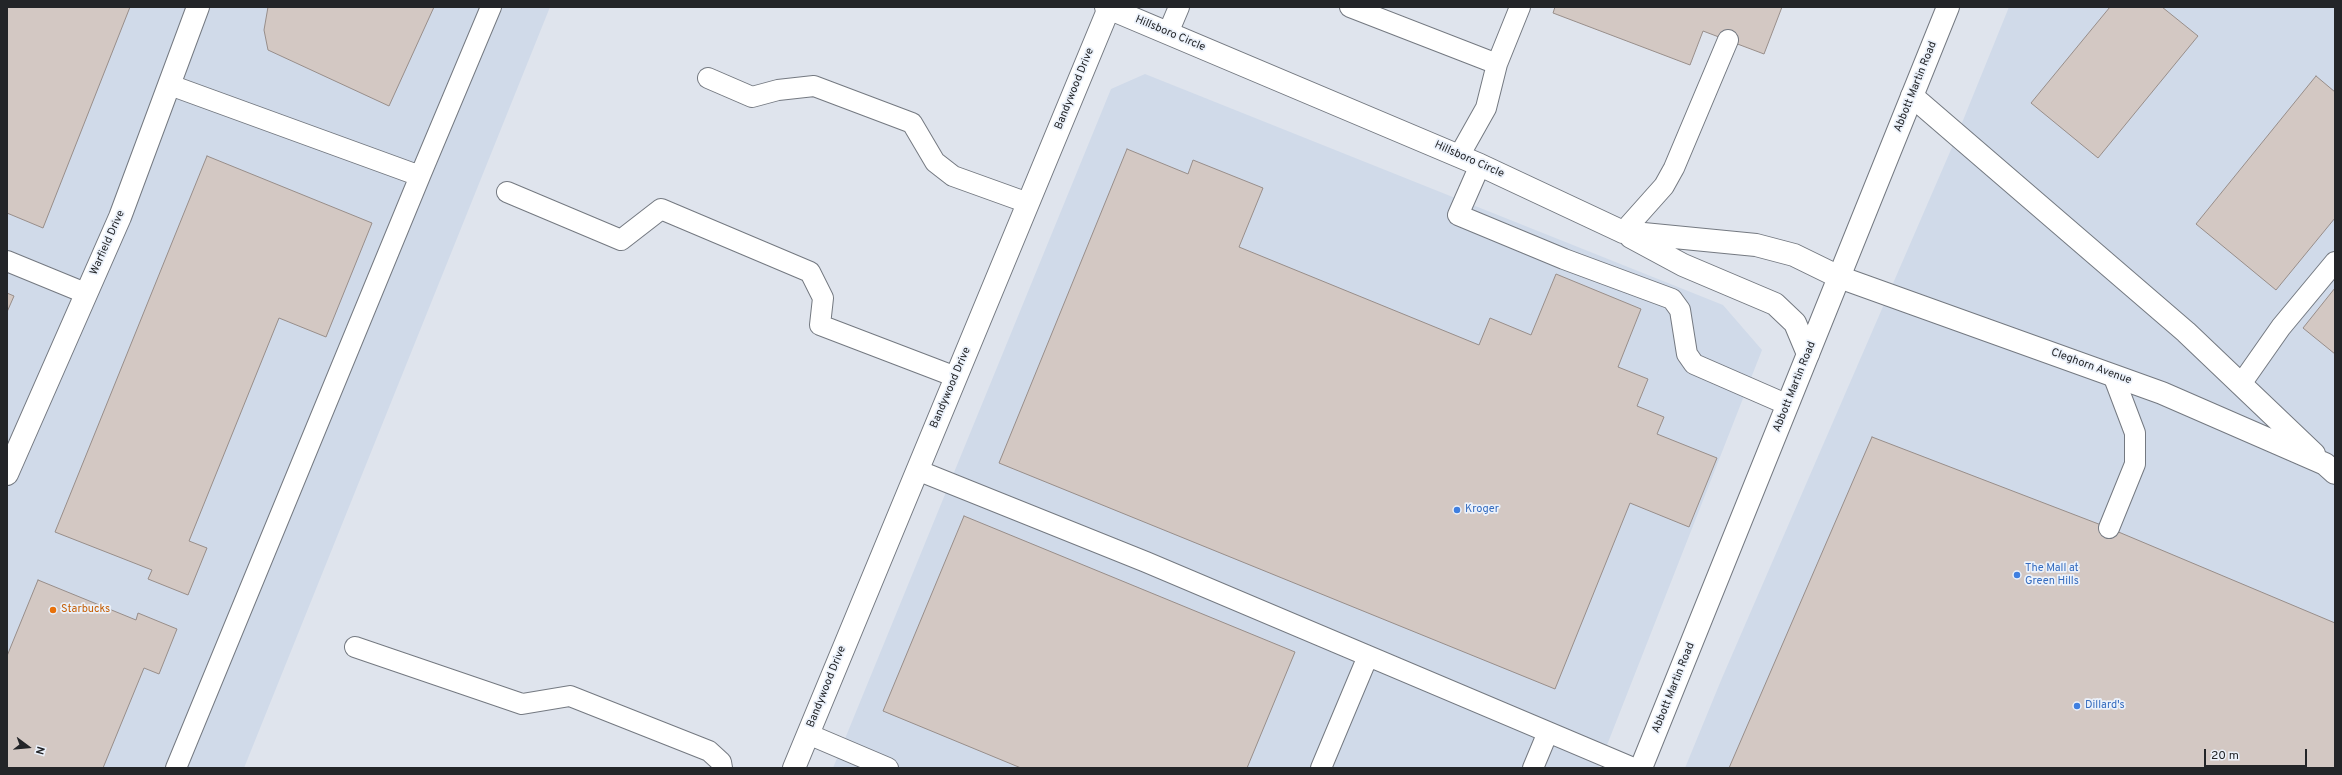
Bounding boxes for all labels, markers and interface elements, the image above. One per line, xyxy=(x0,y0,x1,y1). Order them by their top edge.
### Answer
street label: Hillsboro Circle xyxy=(1133,13,1207,55)
street label: Abbott Martin Road xyxy=(1892,40,1940,134)
street label: Bandywood Drive xyxy=(1053,46,1097,132)
street label: Hillsboro Circle xyxy=(1432,139,1506,181)
street label: Warfield Drive xyxy=(88,209,128,277)
street label: Abbott Martin Road xyxy=(1771,340,1819,434)
street label: Bandywood Drive xyxy=(928,345,974,431)
street label: Cleghorn Avenue xyxy=(2049,346,2133,388)
place label: Kroger xyxy=(1465,503,1499,517)
marker: Kroger xyxy=(1452,505,1462,515)
place label: The Mall at Green Hills xyxy=(2025,562,2079,588)
marker: The Mall at Green Hills xyxy=(2012,570,2022,580)
place label: Starbucks xyxy=(61,603,110,617)
marker: Starbucks xyxy=(48,605,58,615)
street label: Abbott Martin Road xyxy=(1650,641,1698,735)
street label: Bandywood Drive xyxy=(805,644,849,730)
place label: Dillard's xyxy=(2085,699,2125,713)
marker: Dillard's xyxy=(2072,701,2082,711)
north arrow xyxy=(8,727,48,767)
scale bar xyxy=(2206,741,2309,767)
text: N xyxy=(32,745,47,756)
text: 20 m xyxy=(2211,748,2239,764)

